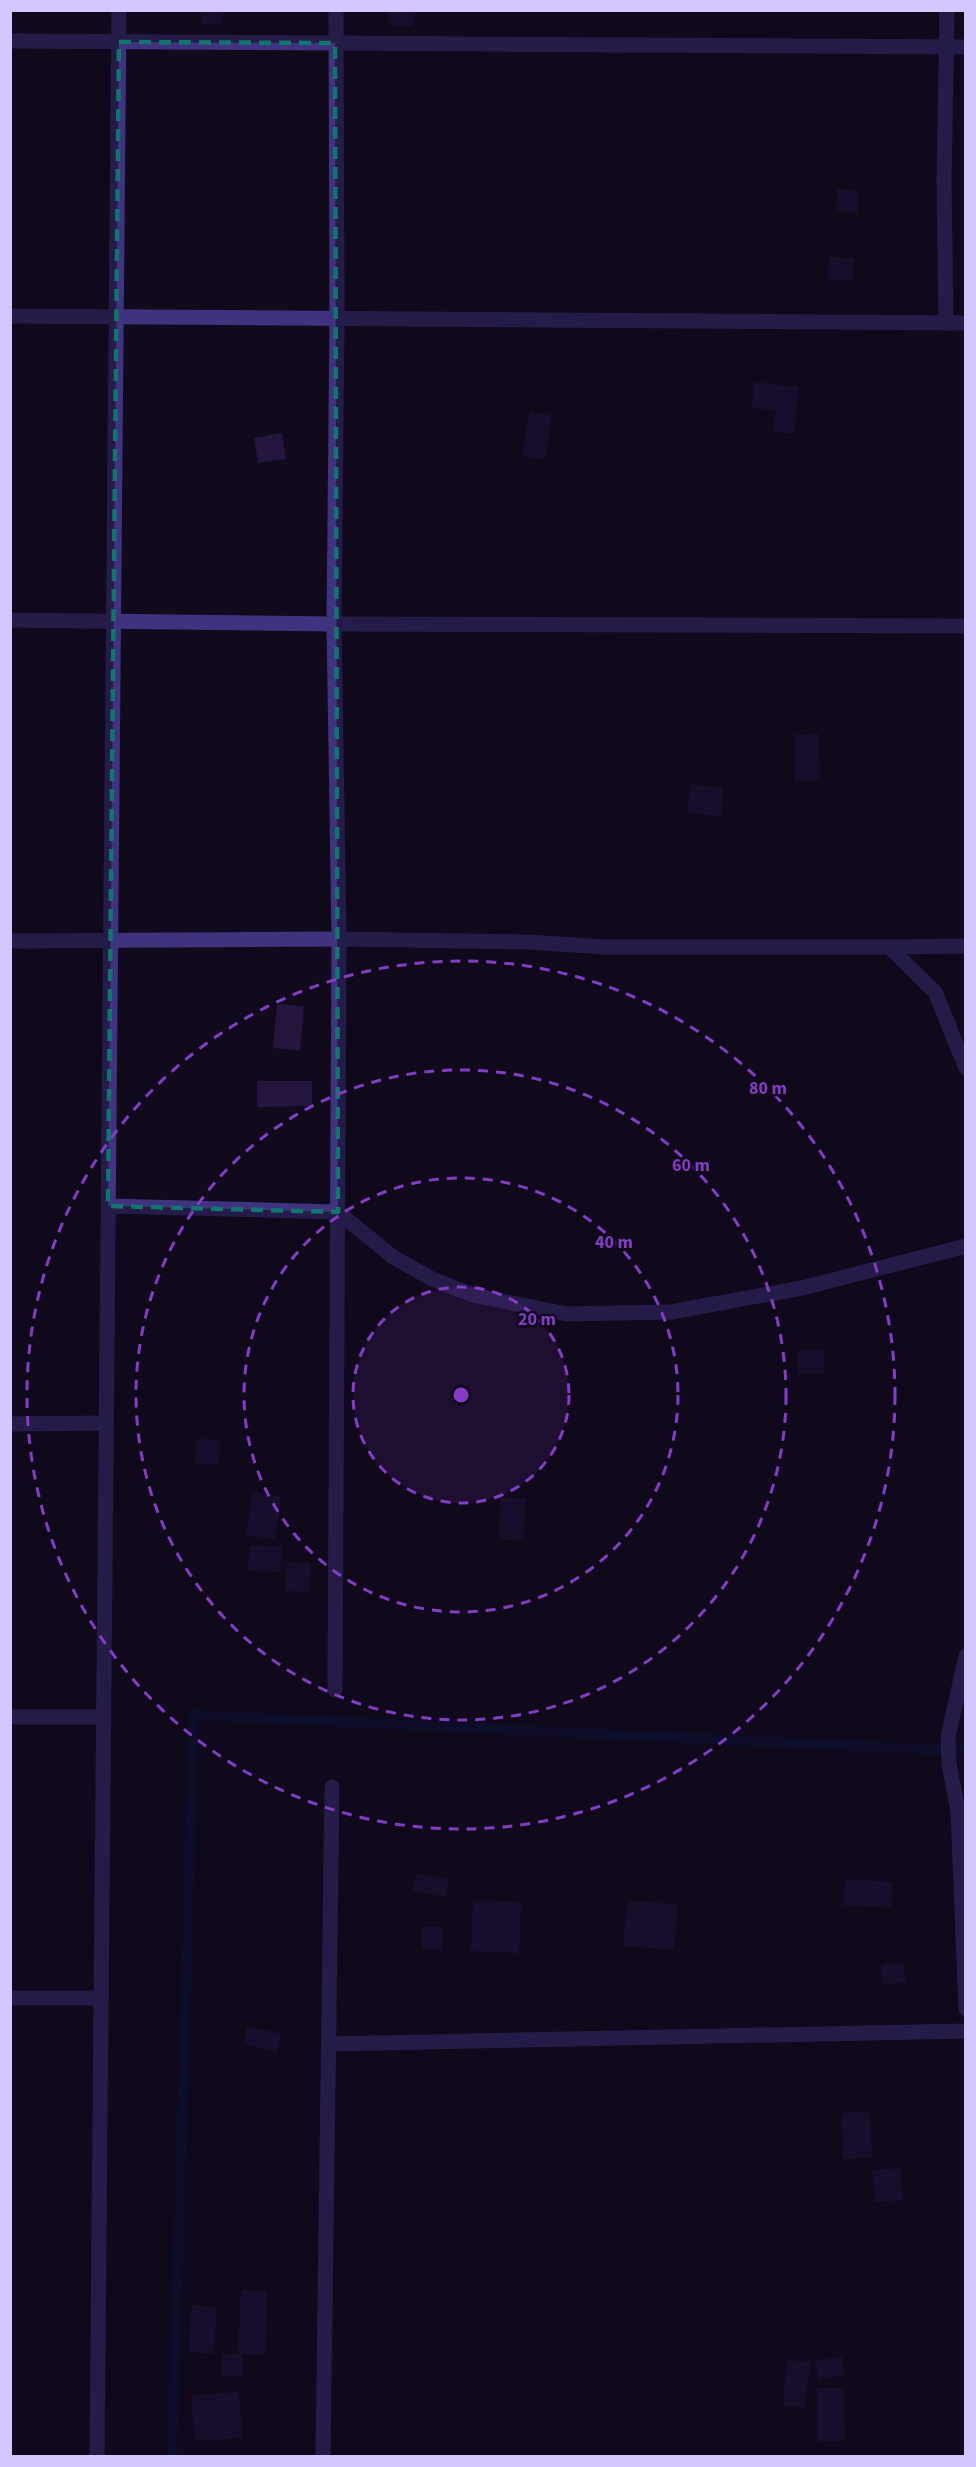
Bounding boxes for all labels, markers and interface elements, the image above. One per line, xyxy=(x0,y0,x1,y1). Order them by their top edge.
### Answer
text: 80 m xyxy=(749,1076,787,1101)
text: 60 m xyxy=(672,1153,710,1178)
text: 40 m xyxy=(595,1230,633,1255)
text: 20 m xyxy=(518,1307,556,1332)
centre of rings xyxy=(451,1385,471,1405)

